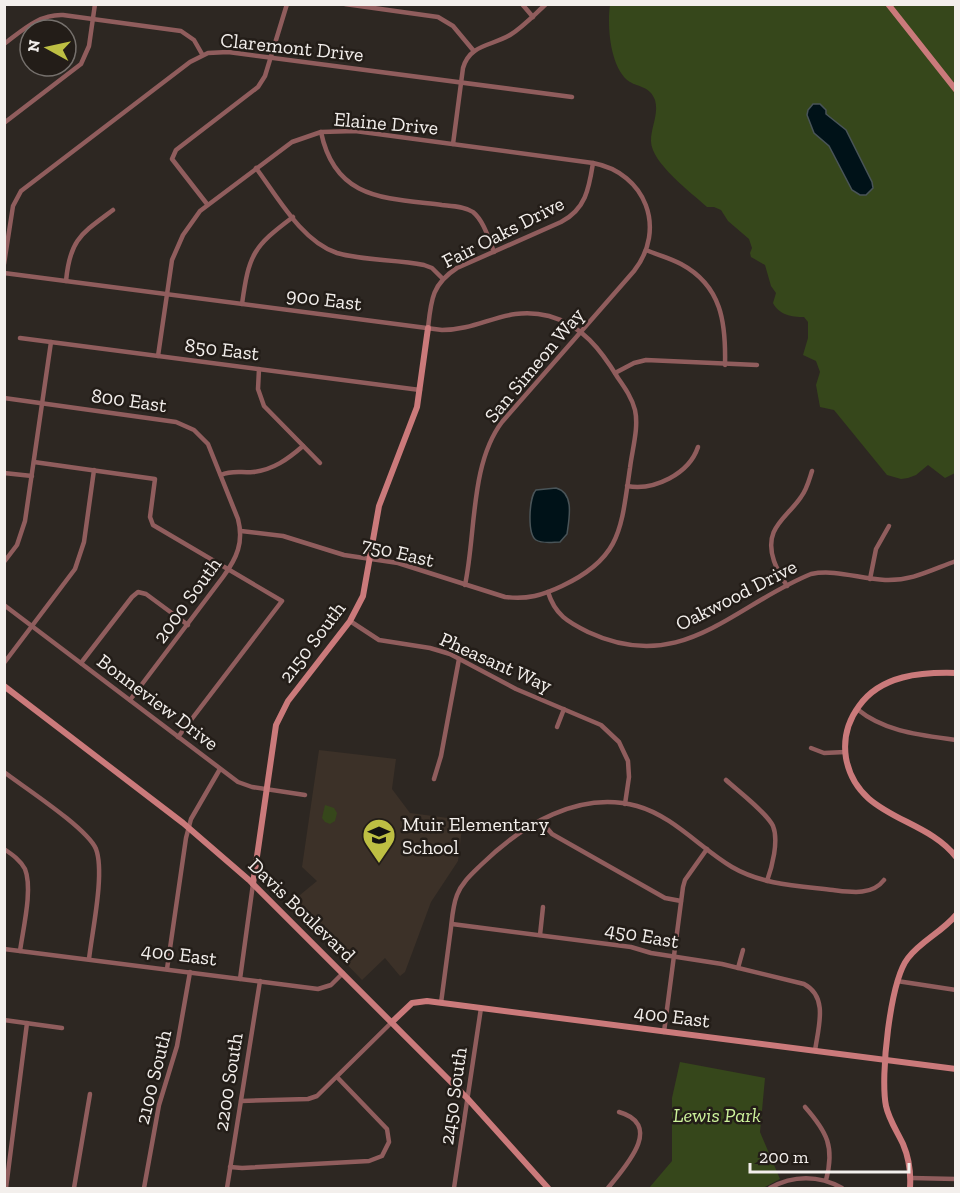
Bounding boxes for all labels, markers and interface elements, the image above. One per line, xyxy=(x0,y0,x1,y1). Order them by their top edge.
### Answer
north arrow xyxy=(18,18,78,78)
street label: Claremont Drive xyxy=(219,28,365,66)
text: N xyxy=(23,39,44,53)
street label: Elaine Drive xyxy=(333,106,439,140)
street label: Fair Oaks Drive xyxy=(438,191,568,273)
street label: 900 East xyxy=(285,282,364,316)
street label: San Simeon Way xyxy=(479,302,589,427)
street label: 850 East xyxy=(183,333,261,366)
street label: 800 East xyxy=(90,383,169,417)
street label: 750 East xyxy=(360,532,437,572)
street label: 2000 South xyxy=(148,552,227,648)
street label: Oakwood Drive xyxy=(671,554,801,636)
street label: 2150 South xyxy=(274,596,351,687)
street label: Pheasant Way xyxy=(436,627,556,698)
street label: Bonneview Drive xyxy=(93,649,223,755)
place label: Muir Elementary School xyxy=(402,812,550,859)
school or university icon: Muir Elementary School xyxy=(361,817,397,864)
street label: Davis Boulevard xyxy=(244,853,361,967)
street label: 450 East xyxy=(603,917,681,953)
street label: 400 East xyxy=(140,937,219,971)
street label: 400 East xyxy=(633,999,712,1033)
street label: 2100 South xyxy=(130,1027,176,1127)
street label: 2200 South xyxy=(208,1030,248,1133)
street label: 2450 South xyxy=(434,1045,472,1146)
park label: Lewis Park xyxy=(673,1103,761,1127)
scale bar xyxy=(750,1136,909,1174)
text: 200 m xyxy=(759,1146,809,1168)

